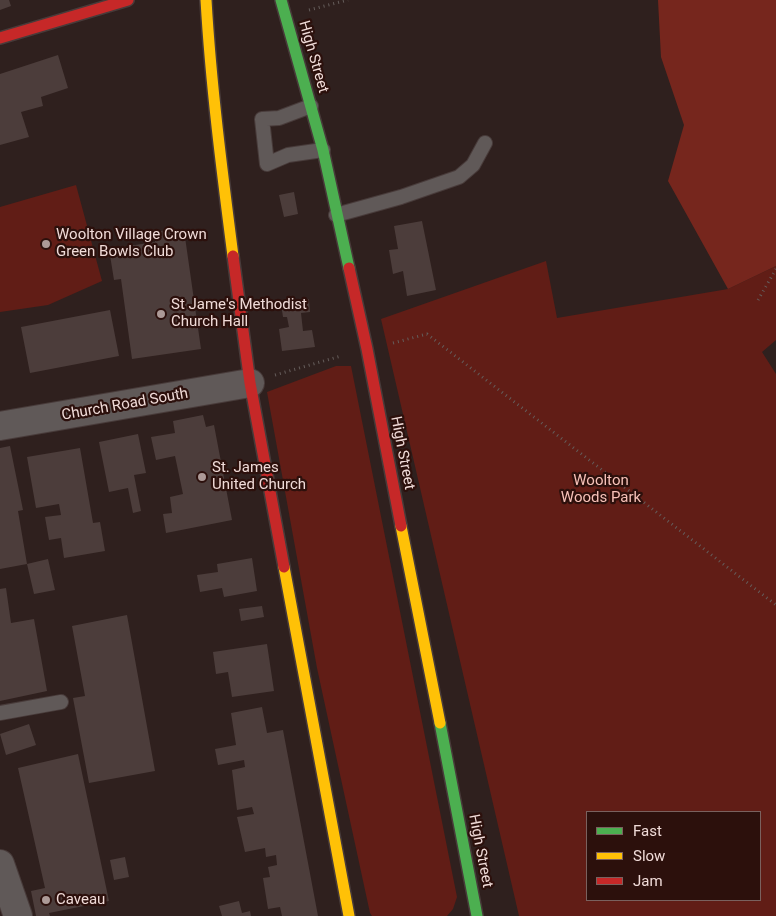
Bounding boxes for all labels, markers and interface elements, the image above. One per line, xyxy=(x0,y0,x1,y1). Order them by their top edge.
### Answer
street label: High Street xyxy=(294,19,332,95)
place label: Woolton Village Crown Green Bowls Club xyxy=(56,226,207,261)
marker: Woolton Village Crown Green Bowls Club xyxy=(40,238,52,250)
place label: St Jame's Methodist Church Hall xyxy=(171,296,307,331)
marker: St Jame's Methodist Church Hall xyxy=(155,308,167,320)
street label: Church Road South xyxy=(60,385,190,425)
street label: High Street xyxy=(386,415,418,491)
place label: St. James United Church xyxy=(212,459,306,494)
marker: St. James United Church xyxy=(196,471,208,483)
park label: Woolton Woods Park xyxy=(561,472,641,507)
legend xyxy=(586,811,761,901)
street label: High Street xyxy=(464,813,496,889)
text: Fast xyxy=(633,822,662,840)
text: Slow xyxy=(633,847,665,865)
text: Jam xyxy=(633,872,663,890)
place label: Caveau xyxy=(56,891,105,909)
marker: Caveau xyxy=(40,894,52,906)

